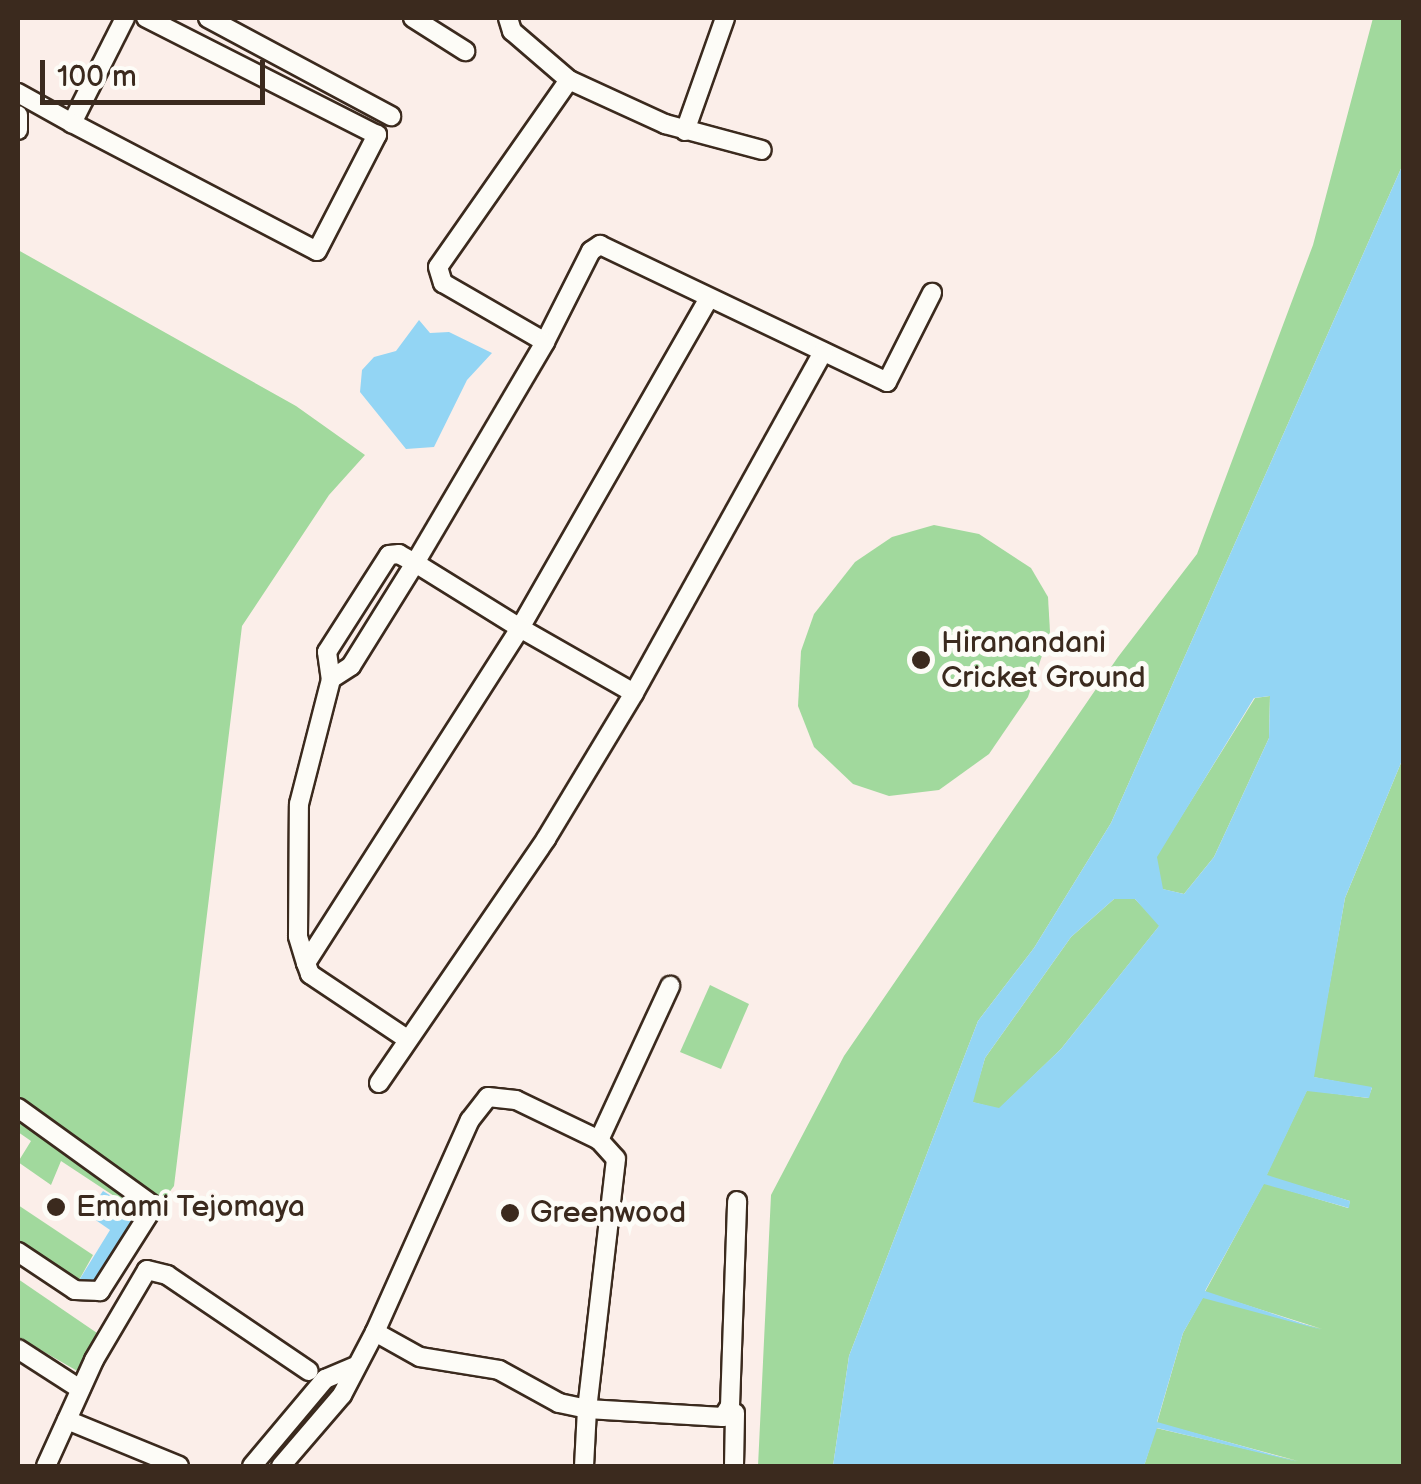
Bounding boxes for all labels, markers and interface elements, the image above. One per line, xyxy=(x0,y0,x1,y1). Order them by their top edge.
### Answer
scale bar xyxy=(45,40,270,102)
text: 100 m xyxy=(57,59,137,95)
place label: Hiranandani Cricket Ground xyxy=(941,625,1146,696)
marker: Hiranandani Cricket Ground xyxy=(910,649,932,671)
place label: Emami Tejomaya xyxy=(76,1189,306,1225)
place label: Greenwood xyxy=(530,1195,686,1231)
marker: Emami Tejomaya xyxy=(45,1196,67,1218)
marker: Greenwood xyxy=(499,1202,521,1224)

